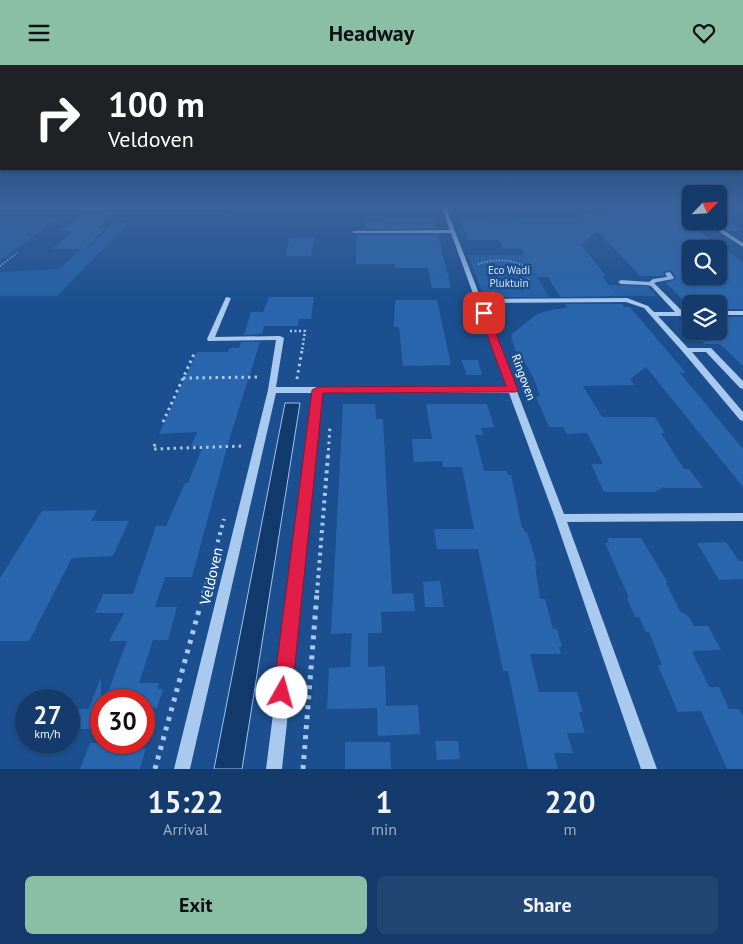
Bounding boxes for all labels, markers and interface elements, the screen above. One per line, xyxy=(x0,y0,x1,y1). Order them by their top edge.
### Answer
icon: menu xyxy=(25,19,53,47)
text: Headway xyxy=(329,19,414,47)
icon: heart xyxy=(690,19,718,47)
text: 100 m xyxy=(108,81,205,127)
icon: right xyxy=(25,85,90,150)
text: Veldoven xyxy=(108,125,194,153)
north arrow xyxy=(682,185,728,230)
map controls xyxy=(682,185,727,340)
button: search xyxy=(682,240,727,285)
park label: Eco Wadi Pluktuin xyxy=(488,263,530,290)
pin xyxy=(463,292,505,334)
button: layers xyxy=(682,295,727,340)
icon: arrive xyxy=(470,299,498,327)
street label: Ringoven xyxy=(509,352,539,402)
street label: Veldoven xyxy=(195,545,227,608)
position arrow xyxy=(255,666,307,718)
speed limit sign: 30 xyxy=(90,689,155,754)
text: 27 xyxy=(33,699,62,731)
text: km/h xyxy=(34,726,61,741)
text: 15:22 xyxy=(147,782,224,821)
text: 1 xyxy=(376,782,393,821)
text: 220 xyxy=(544,782,596,821)
text: Arrival xyxy=(163,819,208,839)
text: min xyxy=(371,819,397,839)
text: m xyxy=(564,819,577,839)
button: Exit xyxy=(25,876,367,934)
button: Share xyxy=(377,876,718,934)

